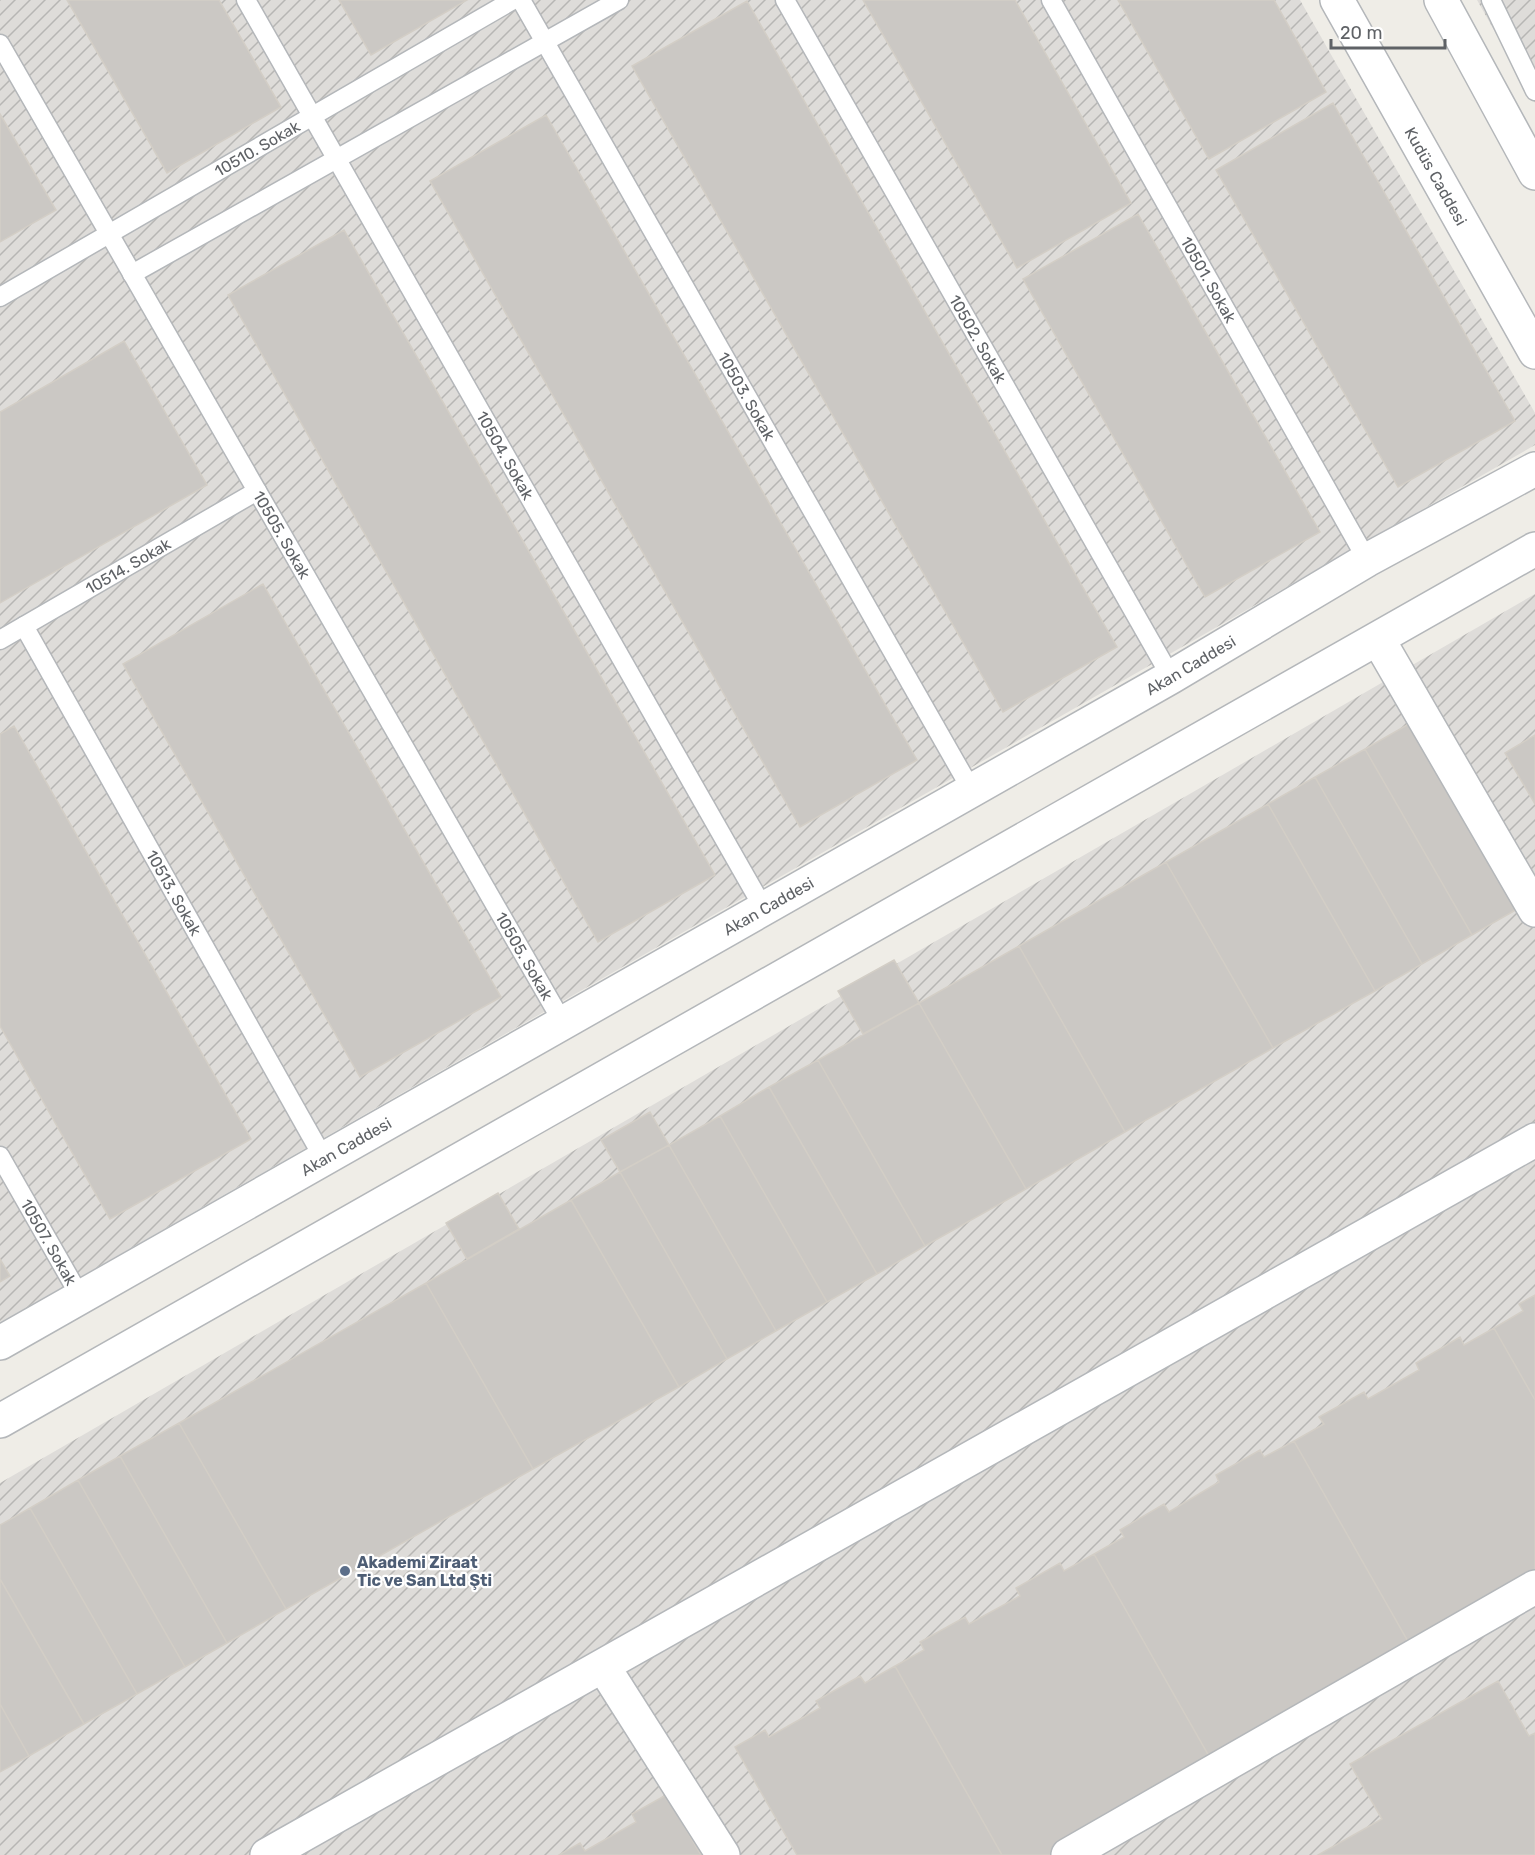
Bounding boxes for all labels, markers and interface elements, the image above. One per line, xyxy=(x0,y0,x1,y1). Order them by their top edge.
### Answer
scale bar xyxy=(1331,12,1445,50)
text: 20 m xyxy=(1340,22,1382,44)
street label: 10510. Sokak xyxy=(211,116,304,181)
street label: Kudüs Caddesi xyxy=(1400,124,1471,229)
street label: 10501. Sokak xyxy=(1176,233,1241,327)
street label: 10502. Sokak xyxy=(945,292,1011,387)
street label: 10503. Sokak xyxy=(714,349,779,445)
street label: 10504. Sokak xyxy=(472,408,538,504)
street label: 10505. Sokak xyxy=(249,488,315,583)
street label: 10514. Sokak xyxy=(82,534,175,598)
street label: Akan Caddesi xyxy=(1143,632,1239,699)
street label: 10513. Sokak xyxy=(142,847,206,940)
street label: Akan Caddesi xyxy=(720,873,817,940)
street label: 10505. Sokak xyxy=(491,909,557,1004)
street label: Akan Caddesi xyxy=(298,1113,395,1180)
street label: 10507. Sokak xyxy=(17,1196,81,1289)
place label: Akademi Ziraat Tic ve San Ltd Şti xyxy=(357,1553,492,1590)
marker: Akademi Ziraat Tic ve San Ltd Şti xyxy=(338,1564,352,1578)

